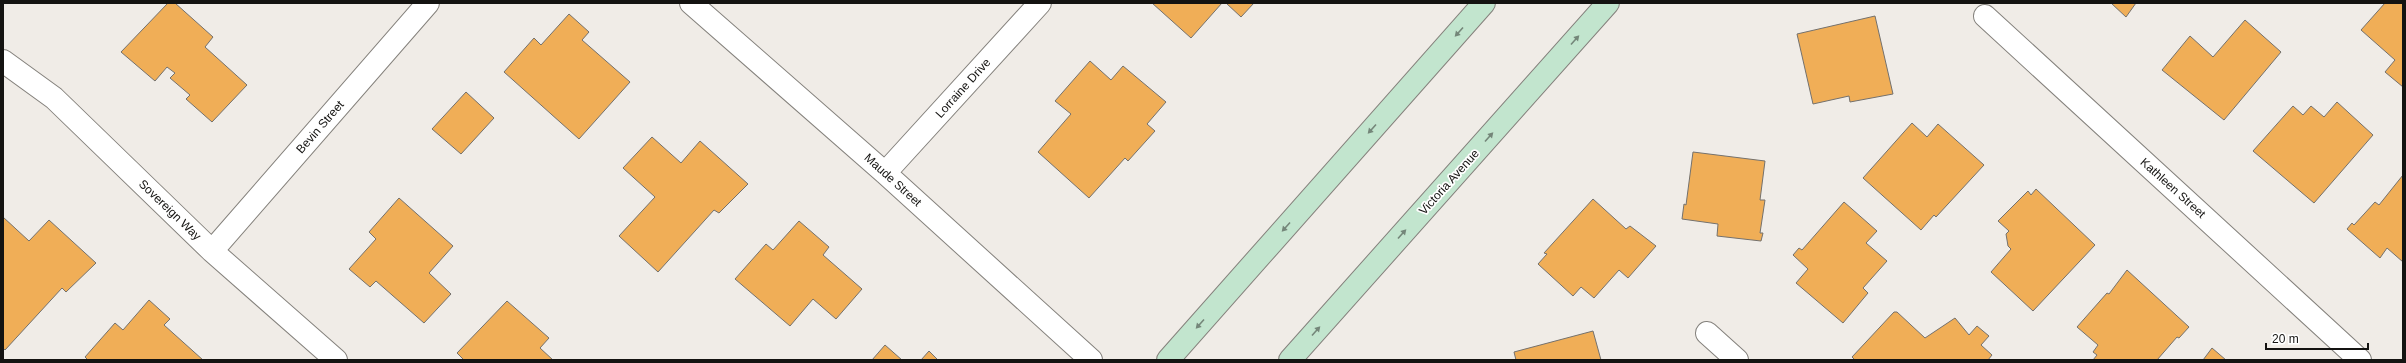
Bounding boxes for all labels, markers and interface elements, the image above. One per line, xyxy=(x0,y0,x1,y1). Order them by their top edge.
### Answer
one-way arrow xyxy=(1454,27,1463,37)
one-way arrow xyxy=(1571,35,1580,45)
street label: Lorraine Drive xyxy=(933,55,994,121)
street label: Bevin Street xyxy=(293,97,347,156)
one-way arrow xyxy=(1368,124,1377,135)
one-way arrow xyxy=(1484,132,1493,142)
street label: Victoria Avenue xyxy=(1416,146,1482,218)
street label: Maude Street xyxy=(862,151,925,210)
street label: Kathleen Street xyxy=(2138,155,2209,221)
street label: Sovereign Way xyxy=(136,177,204,243)
one-way arrow xyxy=(1282,222,1291,231)
one-way arrow xyxy=(1397,229,1407,239)
one-way arrow xyxy=(1195,319,1204,329)
scale bar xyxy=(2266,325,2368,351)
one-way arrow xyxy=(1311,326,1320,336)
text: 20 m xyxy=(2272,332,2299,346)

